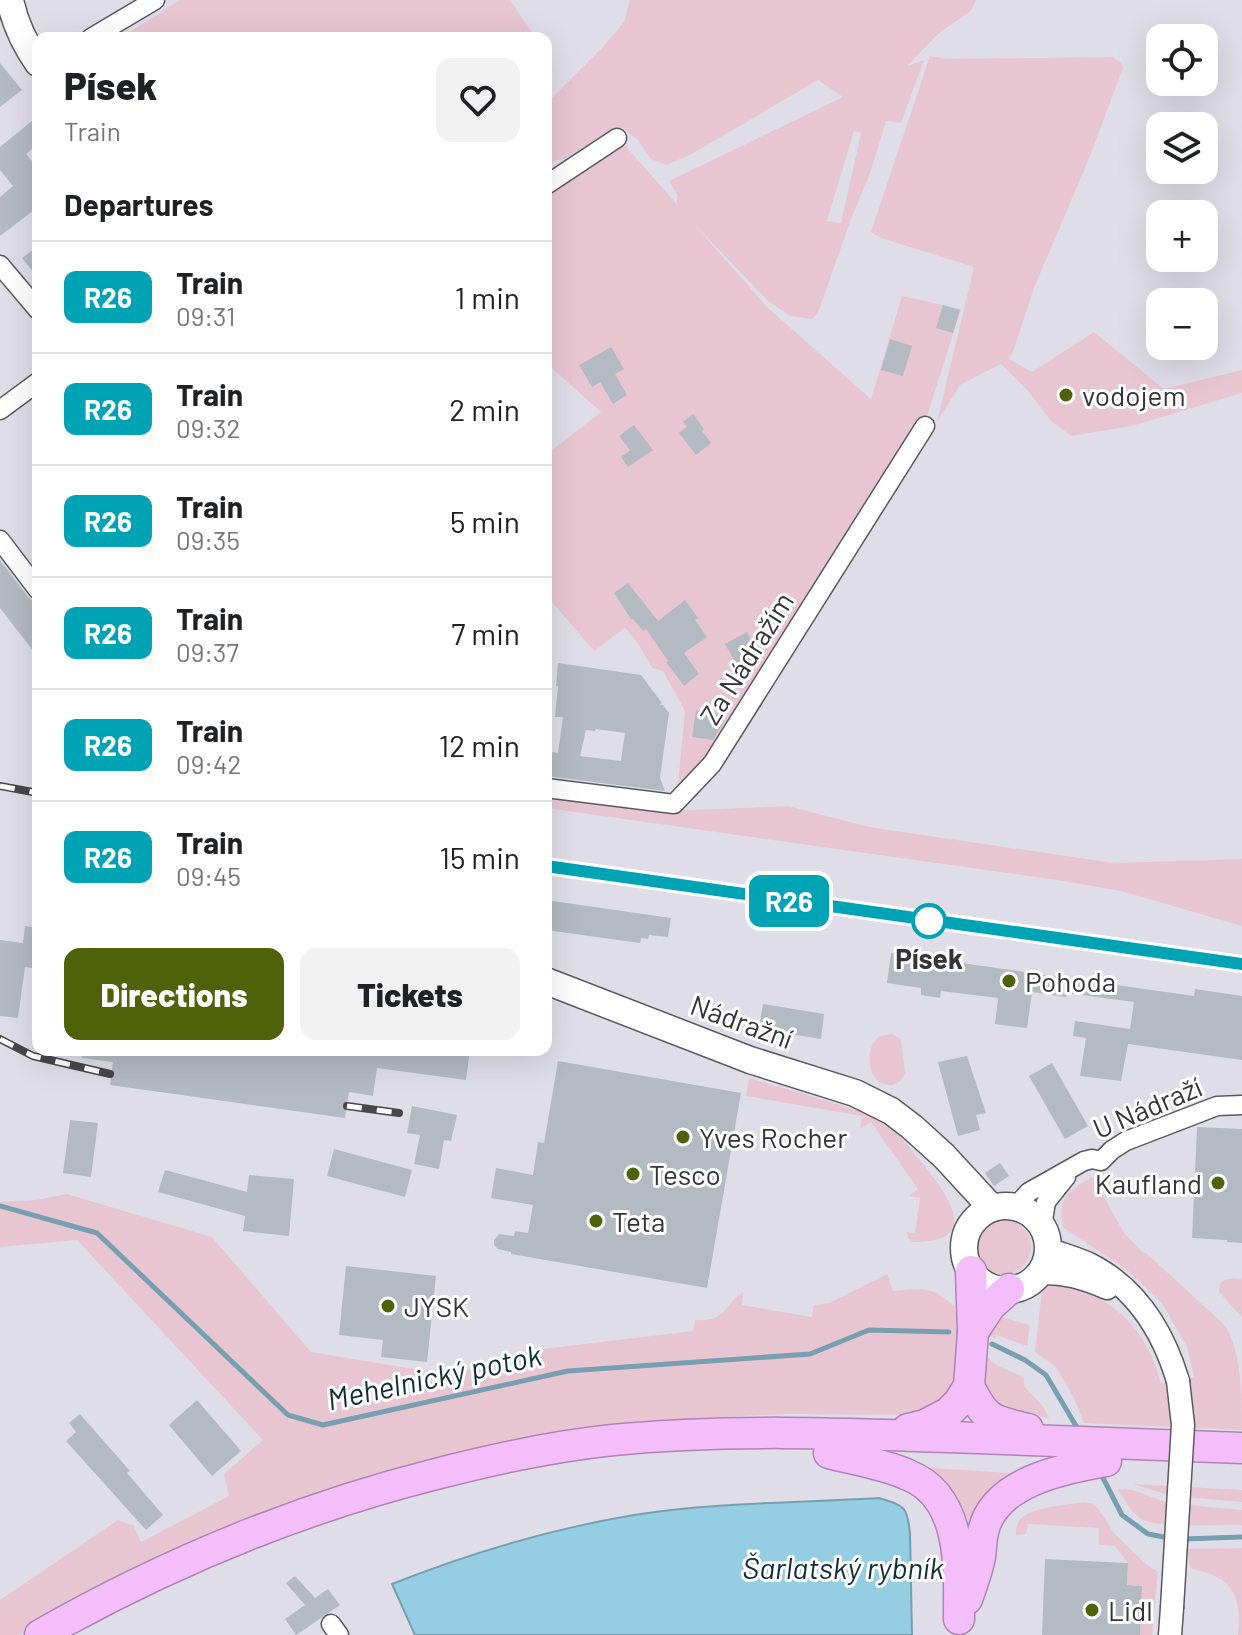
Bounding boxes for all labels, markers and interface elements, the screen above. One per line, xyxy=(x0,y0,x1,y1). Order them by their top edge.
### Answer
map controls xyxy=(1146,24,1218,360)
button: locate xyxy=(1146,24,1218,96)
button: heart xyxy=(436,58,520,142)
text: Písek xyxy=(64,62,157,108)
button: layers xyxy=(1146,112,1218,184)
text: Train xyxy=(64,115,121,146)
text: Departures xyxy=(64,186,214,222)
button: + xyxy=(1146,200,1218,272)
text: Train xyxy=(176,264,243,300)
text: 1 min xyxy=(455,279,520,315)
text: R26 xyxy=(84,280,132,314)
button: − xyxy=(1146,288,1218,360)
text: 09:31 xyxy=(176,300,235,331)
text: Train xyxy=(176,376,243,412)
place label: vodojem xyxy=(1082,378,1186,412)
marker: vodojem xyxy=(1057,386,1075,404)
text: 2 min xyxy=(449,391,520,427)
text: R26 xyxy=(84,392,132,426)
text: 09:32 xyxy=(176,412,240,443)
text: Train xyxy=(176,488,243,524)
text: 5 min xyxy=(450,503,520,539)
text: R26 xyxy=(84,504,132,538)
text: 09:35 xyxy=(176,524,240,555)
street label: Za Nádražím xyxy=(692,586,800,730)
text: Train xyxy=(176,600,243,636)
text: 7 min xyxy=(451,615,520,651)
text: R26 xyxy=(84,616,132,650)
text: 09:37 xyxy=(176,636,239,667)
text: Train xyxy=(176,712,243,748)
text: 12 min xyxy=(439,727,520,763)
text: R26 xyxy=(84,728,132,762)
text: 09:42 xyxy=(176,748,241,779)
text: Train xyxy=(176,824,243,860)
text: 15 min xyxy=(439,839,520,875)
text: R26 xyxy=(84,840,132,874)
text: 09:45 xyxy=(176,860,241,891)
line badge: R26 xyxy=(743,875,835,927)
text: R26 xyxy=(765,884,813,918)
marker: Písek xyxy=(912,904,946,938)
place label: Písek xyxy=(895,941,963,975)
button: Directions xyxy=(64,948,284,1040)
button: Tickets xyxy=(300,948,520,1040)
place label: Pohoda xyxy=(1025,964,1116,998)
marker: Pohoda xyxy=(1000,972,1018,990)
street label: Nádražní xyxy=(686,987,798,1055)
street label: U Nádraží xyxy=(1087,1069,1207,1145)
place label: Yves Rocher xyxy=(699,1120,847,1154)
marker: Yves Rocher xyxy=(674,1128,692,1146)
place label: Tesco xyxy=(649,1157,721,1191)
marker: Tesco xyxy=(624,1165,642,1183)
place label: Kaufland xyxy=(1095,1166,1202,1200)
marker: Kaufland xyxy=(1209,1174,1227,1192)
place label: Teta xyxy=(612,1204,665,1238)
marker: Teta xyxy=(587,1212,605,1230)
place label: JYSK xyxy=(404,1289,469,1323)
marker: JYSK xyxy=(379,1297,397,1315)
water label: Mehelnický potok xyxy=(324,1336,545,1416)
water label: Šarlatský rybník xyxy=(742,1549,944,1585)
place label: Lidl xyxy=(1108,1593,1153,1627)
marker: Lidl xyxy=(1083,1601,1101,1619)

